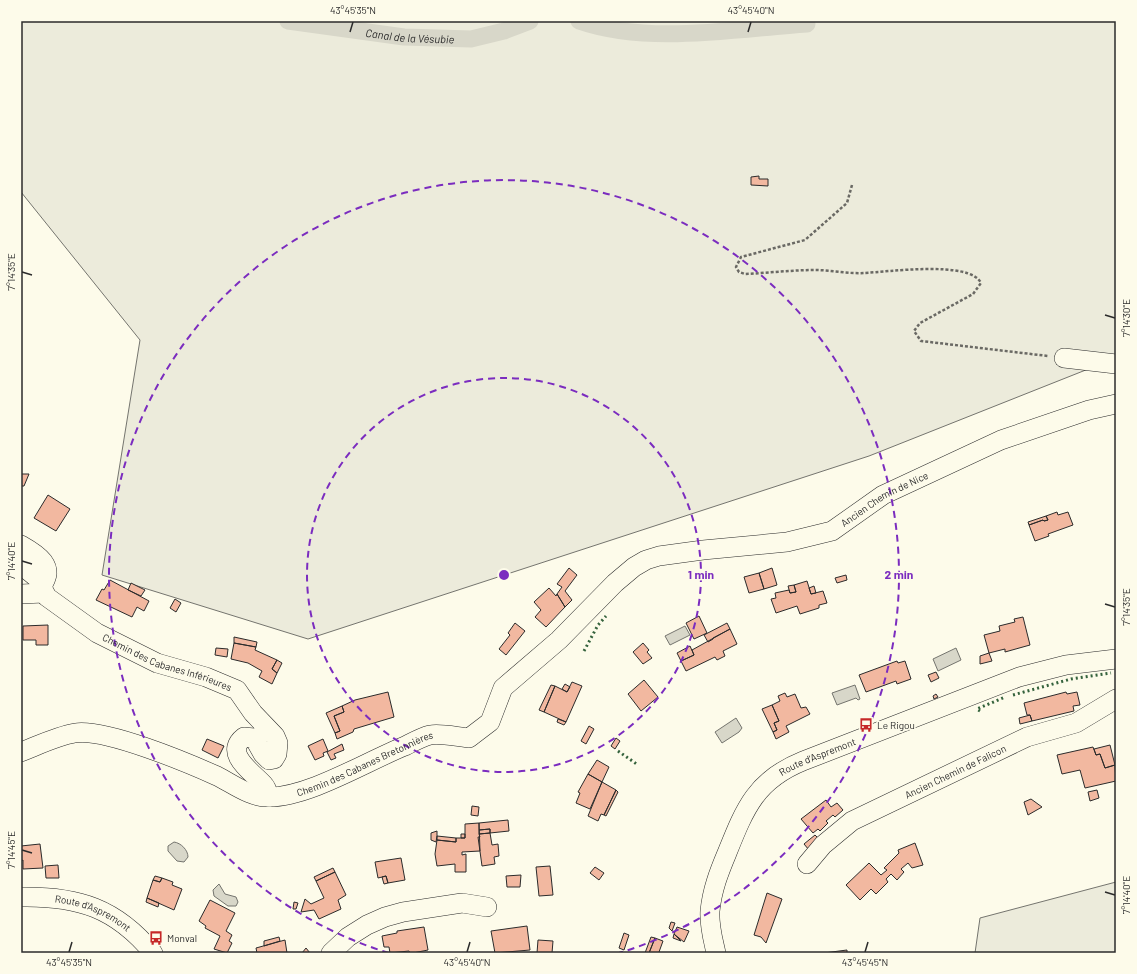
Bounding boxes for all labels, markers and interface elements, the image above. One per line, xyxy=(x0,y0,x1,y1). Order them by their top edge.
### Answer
text: 43°45'35"N xyxy=(330,4,376,16)
text: 43°45'40"N xyxy=(728,4,774,16)
water label: Canal de la Vésubie xyxy=(365,25,455,45)
text: 7°14'35"E xyxy=(5,253,17,291)
text: 7°14'30"E xyxy=(1120,299,1132,337)
street label: Ancien Chemin de Nice xyxy=(838,469,930,529)
text: 7°14'40"E xyxy=(5,542,17,580)
text: 1 min xyxy=(688,567,714,581)
text: 2 min xyxy=(885,567,913,581)
centre of rings xyxy=(497,568,511,582)
text: 7°14'35"E xyxy=(1120,588,1132,626)
street label: Chemin des Cabanes Inférieures xyxy=(101,631,234,693)
bus stop icon: Le Rigou xyxy=(858,717,874,733)
place label: Le Rigou xyxy=(877,719,915,731)
street label: Chemin des Cabanes Bretonnières xyxy=(295,729,434,798)
street label: Route d'Aspremont xyxy=(776,735,858,778)
street label: Ancien Chemin de Falicon xyxy=(903,742,1008,801)
text: 7°14'45"E xyxy=(5,831,17,869)
text: 7°14'40"E xyxy=(1120,876,1132,914)
street label: Route d'Aspremont xyxy=(54,892,134,934)
bus stop icon: Monval xyxy=(148,930,164,946)
place label: Monval xyxy=(167,932,197,944)
text: 43°45'35"N xyxy=(46,956,92,968)
text: 43°45'40"N xyxy=(444,956,490,968)
text: 43°45'45"N xyxy=(842,956,888,968)

